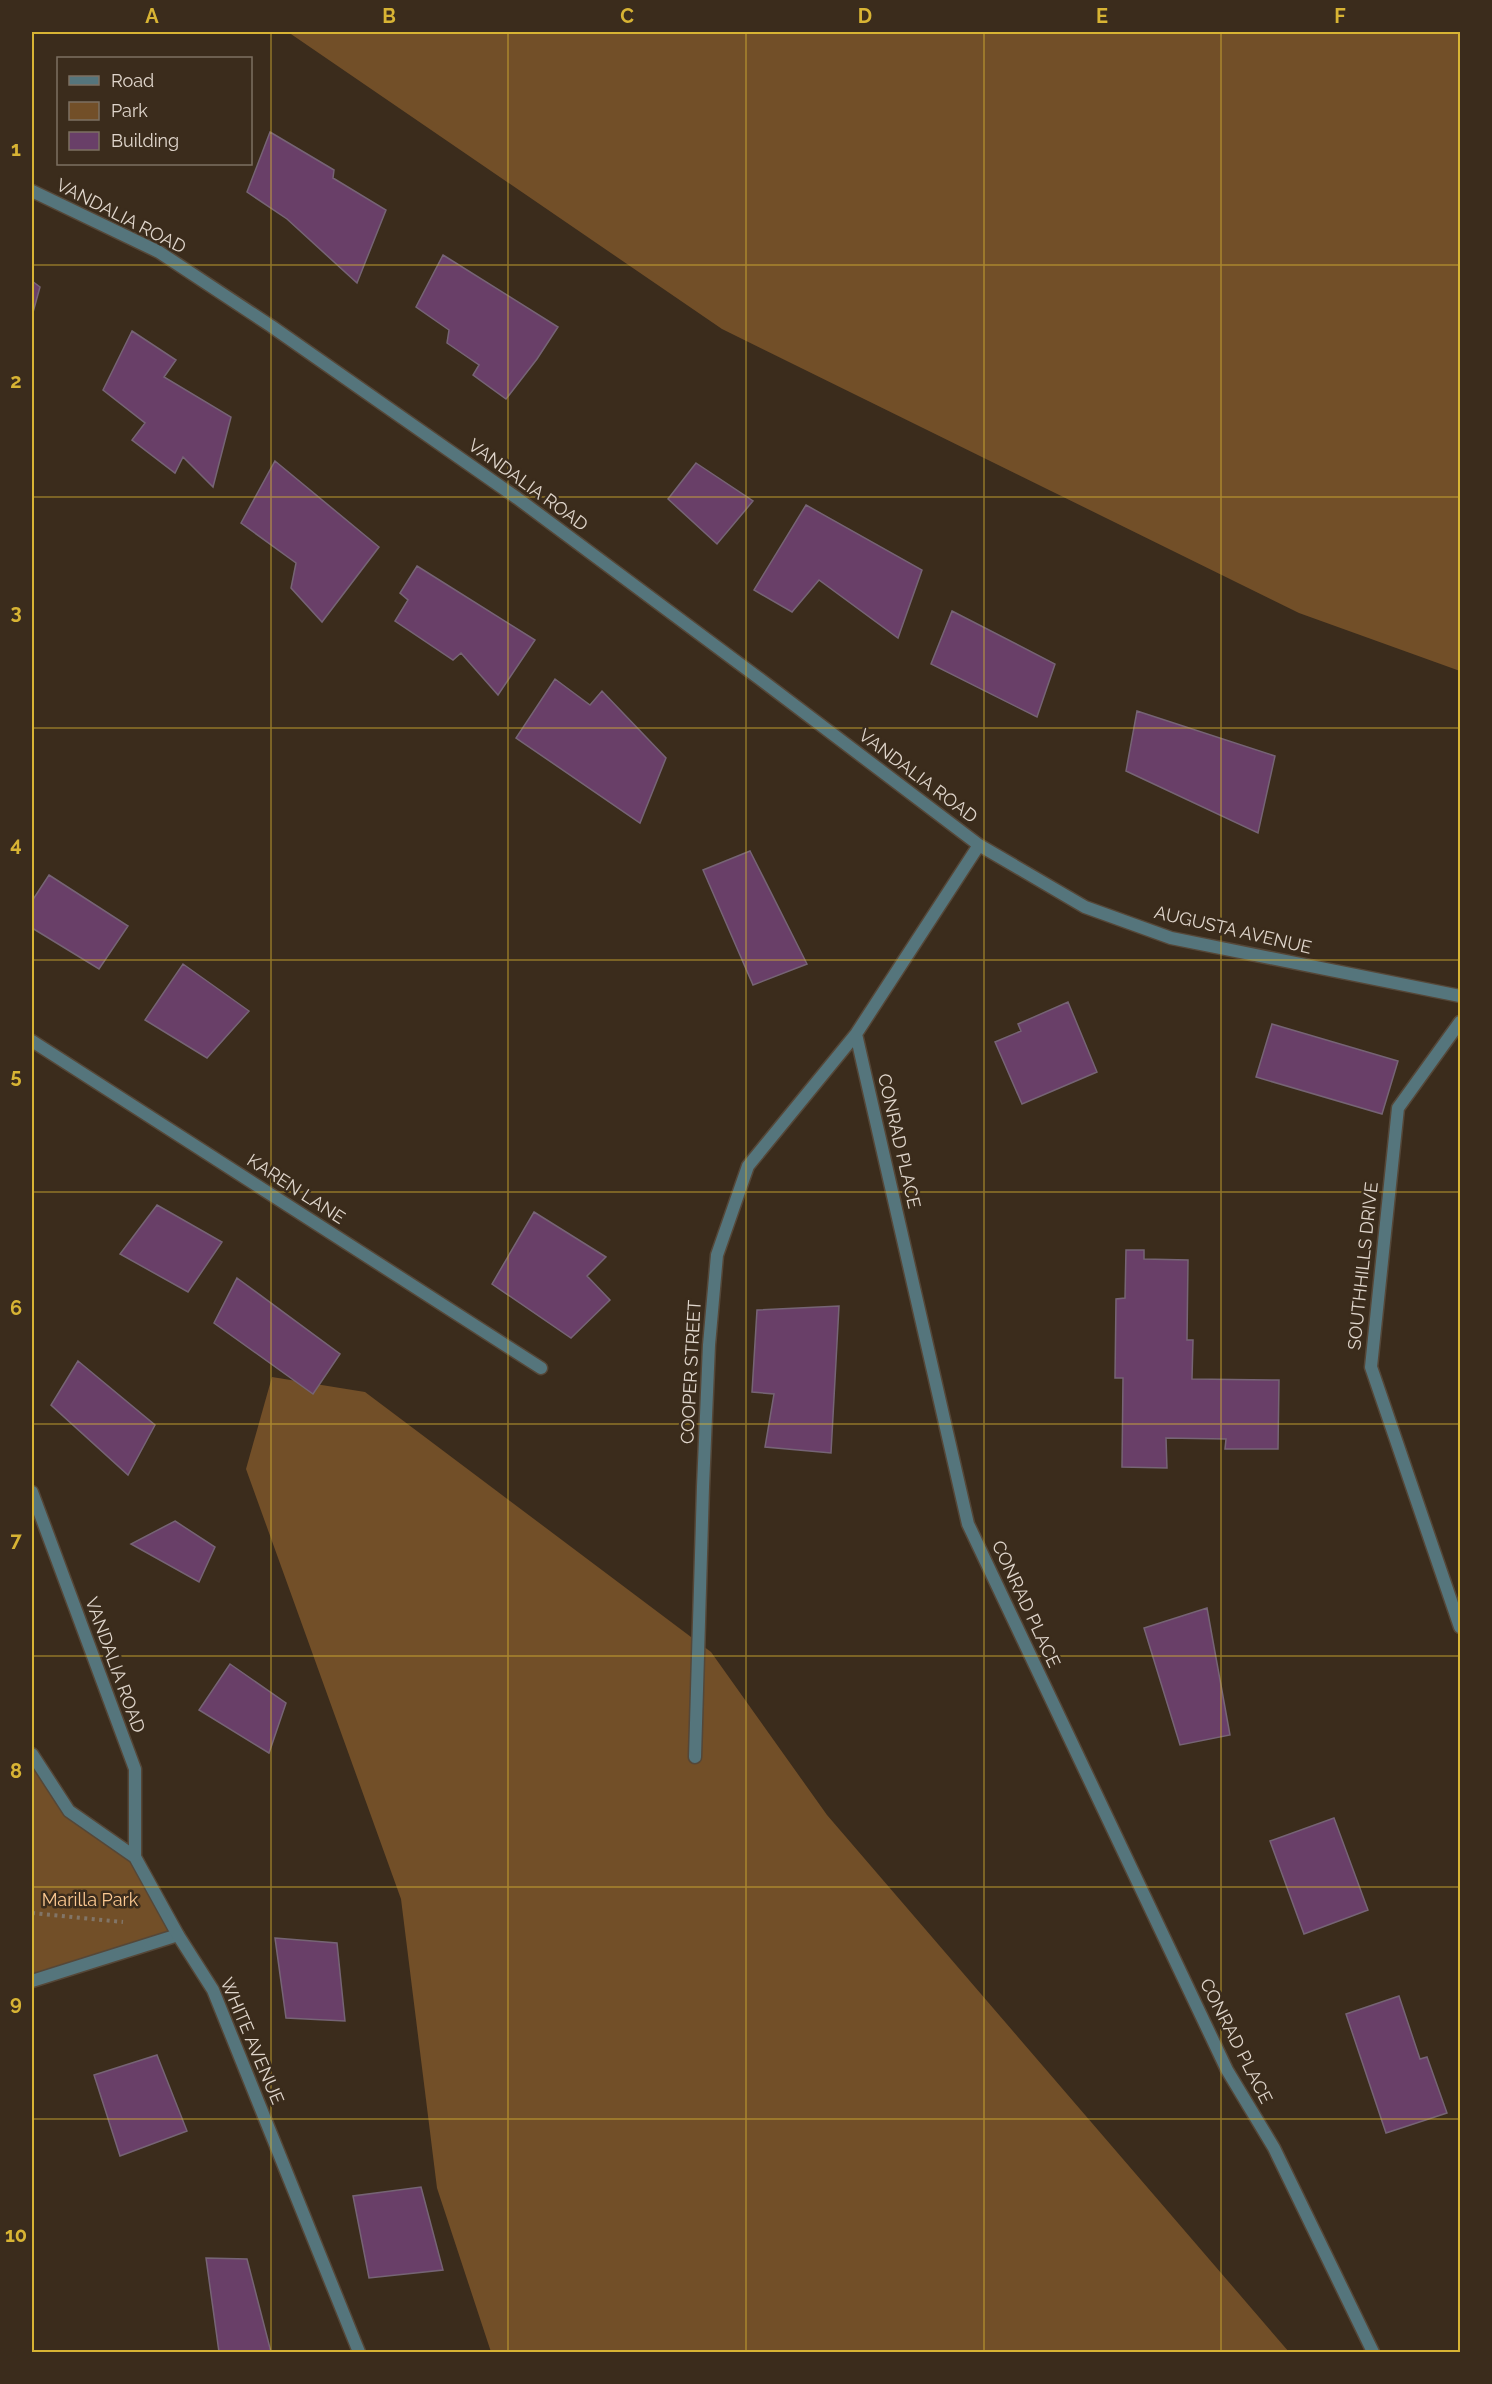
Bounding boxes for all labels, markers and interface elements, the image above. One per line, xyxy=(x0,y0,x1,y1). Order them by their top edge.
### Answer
text: A xyxy=(145,4,159,28)
text: B xyxy=(382,4,396,28)
text: C xyxy=(620,4,634,28)
text: D xyxy=(858,4,872,28)
text: E xyxy=(1096,4,1108,28)
text: F xyxy=(1334,4,1346,28)
legend xyxy=(57,57,252,165)
text: Road xyxy=(111,70,154,91)
text: Park xyxy=(111,100,148,121)
text: Building xyxy=(111,130,179,151)
text: 1 xyxy=(11,137,21,161)
street label: VANDALIA ROAD xyxy=(53,174,190,257)
text: 2 xyxy=(10,369,22,393)
street label: VANDALIA ROAD xyxy=(464,434,592,535)
text: 3 xyxy=(10,600,22,624)
street label: VANDALIA ROAD xyxy=(855,724,982,827)
text: 4 xyxy=(10,832,22,856)
street label: AUGUSTA AVENUE xyxy=(1152,901,1314,958)
text: 5 xyxy=(10,1064,22,1088)
street label: CONRAD PLACE xyxy=(874,1071,925,1210)
street label: KAREN LANE xyxy=(243,1149,349,1228)
street label: SOUTHHILLS DRIVE xyxy=(1343,1181,1382,1351)
text: 6 xyxy=(10,1296,22,1320)
street label: COOPER STREET xyxy=(676,1299,705,1445)
text: 7 xyxy=(10,1528,22,1552)
street label: CONRAD PLACE xyxy=(988,1537,1065,1671)
street label: VANDALIA ROAD xyxy=(81,1594,150,1736)
text: 8 xyxy=(10,1759,22,1783)
park label: Marilla Park xyxy=(42,1889,139,1910)
street label: WHITE AVENUE xyxy=(216,1974,289,2107)
street label: CONRAD PLACE xyxy=(1196,1975,1277,2107)
text: 9 xyxy=(10,1991,22,2015)
text: 10 xyxy=(5,2223,27,2247)

